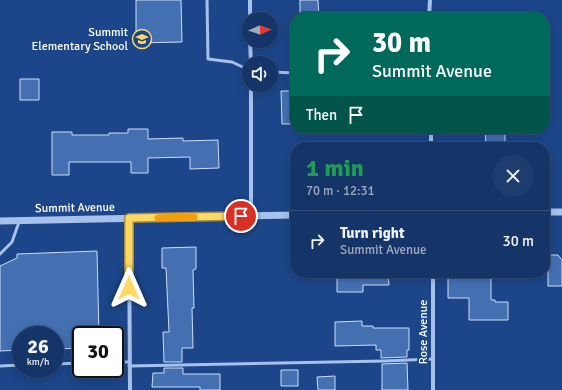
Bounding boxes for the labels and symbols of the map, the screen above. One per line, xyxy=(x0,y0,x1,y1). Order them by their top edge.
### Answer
north arrow xyxy=(242,12,278,48)
place label: Summit Elementary School xyxy=(32,25,128,54)
school or university icon: Summit Elementary School xyxy=(131,28,153,50)
pin xyxy=(224,199,258,233)
street label: Summit Avenue xyxy=(35,200,115,216)
position arrow xyxy=(108,267,150,309)
street label: Rose Avenue xyxy=(416,300,431,364)
speed limit sign: 30 xyxy=(72,326,124,378)

